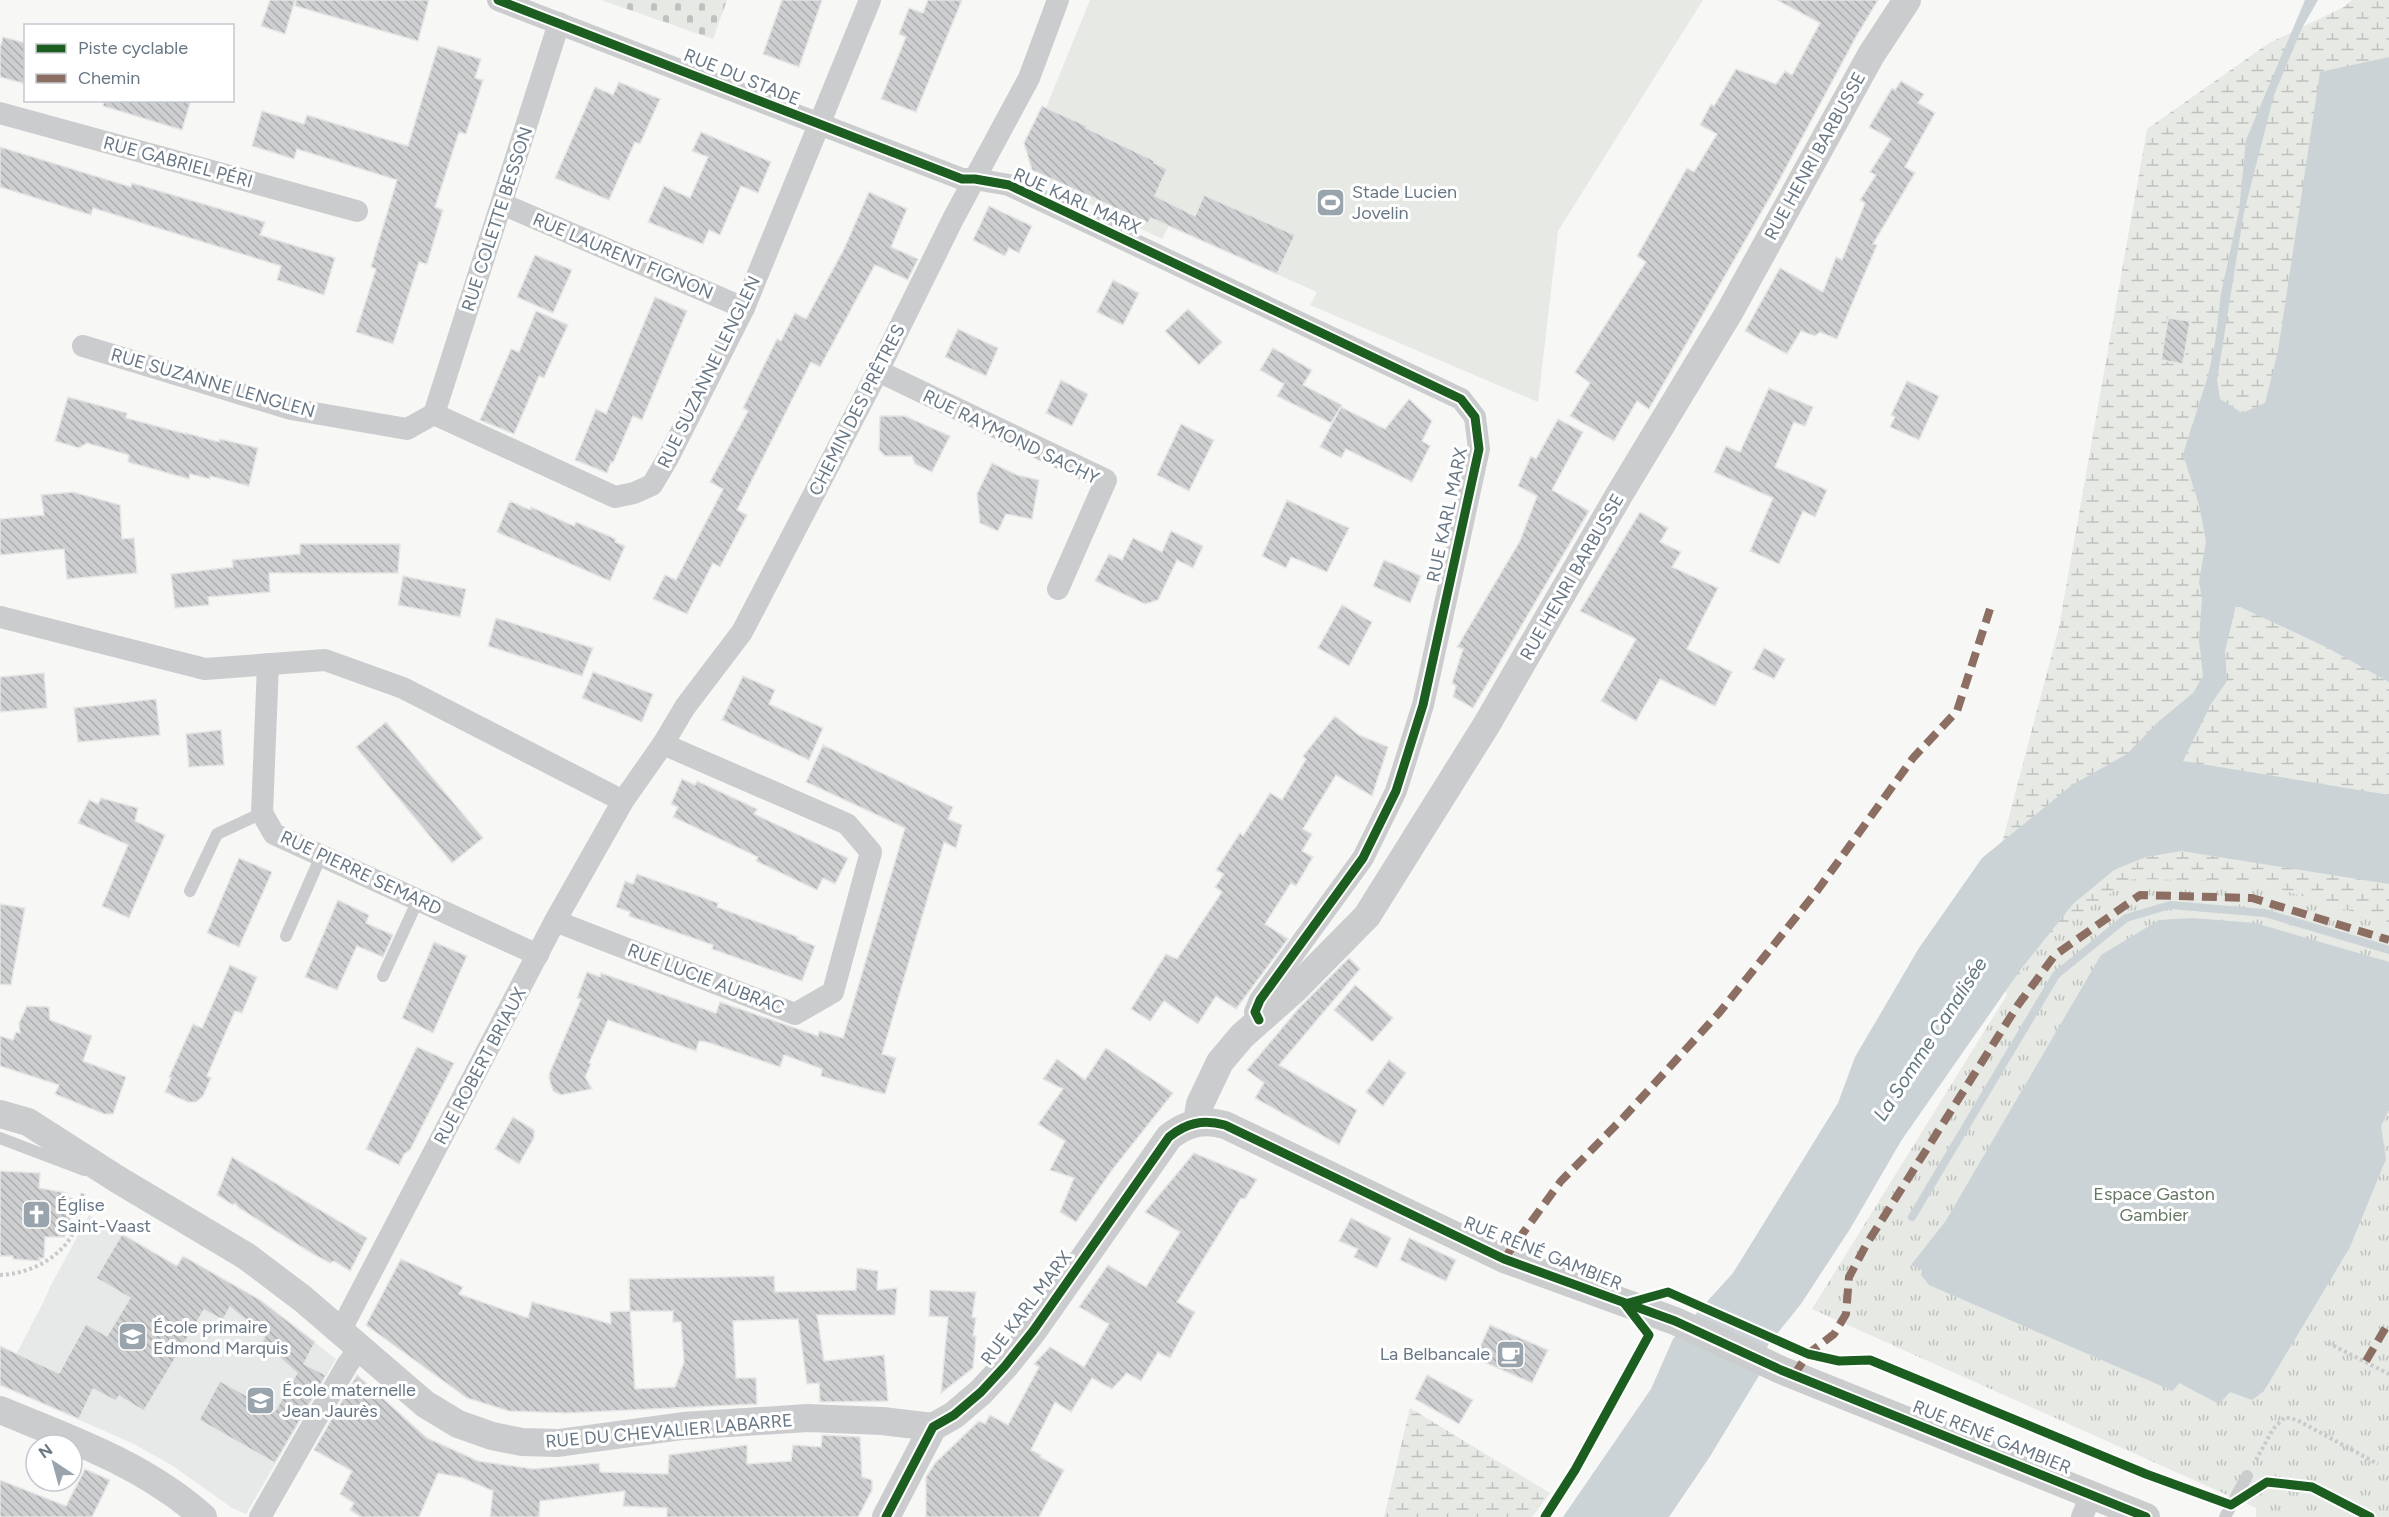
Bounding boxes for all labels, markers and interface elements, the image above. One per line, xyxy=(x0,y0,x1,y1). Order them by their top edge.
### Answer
legend xyxy=(24,24,234,102)
text: Piste cyclable xyxy=(78,37,188,59)
street label: RUE DU STADE xyxy=(681,44,803,110)
text: Chemin xyxy=(78,67,140,89)
street label: RUE HENRI BARBUSSE xyxy=(1760,68,1870,244)
street label: RUE COLETTE BESSON xyxy=(457,124,537,314)
street label: RUE GABRIEL PÉRI xyxy=(101,131,255,193)
street label: RUE KARL MARX xyxy=(1010,163,1144,239)
place label: Stade Lucien Jovelin xyxy=(1352,181,1457,224)
sports icon: Stade Lucien Jovelin xyxy=(1315,186,1347,218)
street label: RUE LAURENT FIGNON xyxy=(530,208,716,304)
street label: RUE SUZANNE LENGLEN xyxy=(653,272,765,472)
street label: CHEMIN DES PRÊTRES xyxy=(804,321,910,499)
street label: RUE SUZANNE LENGLEN xyxy=(108,343,318,423)
street label: RUE RAYMOND SACHY xyxy=(919,385,1103,489)
street label: RUE KARL MARX xyxy=(1422,446,1472,584)
street label: RUE HENRI BARBUSSE xyxy=(1515,490,1629,664)
street label: RUE PIERRE SEMARD xyxy=(277,826,445,920)
street label: RUE LUCIE AUBRAC xyxy=(625,939,788,1019)
water label: La Somme Canalisée xyxy=(1868,953,1992,1125)
street label: RUE ROBERT BRIAUX xyxy=(429,984,531,1148)
park label: Espace Gaston Gambier xyxy=(2093,1183,2215,1226)
place label: Église Saint-Vaast xyxy=(57,1194,151,1237)
church icon: Église Saint-Vaast xyxy=(20,1199,52,1231)
street label: RUE RENÉ GAMBIER xyxy=(1461,1211,1625,1295)
street label: RUE KARL MARX xyxy=(976,1247,1076,1369)
place label: École primaire Edmond Marquis xyxy=(153,1316,289,1359)
school or university icon: École primaire Edmond Marquis xyxy=(116,1321,148,1353)
cafe icon: La Belbancale xyxy=(1495,1338,1527,1370)
place label: La Belbancale xyxy=(1380,1343,1490,1365)
place label: École maternelle Jean Jaurès xyxy=(282,1379,416,1422)
school or university icon: École maternelle Jean Jaurès xyxy=(245,1384,277,1416)
street label: RUE RENÉ GAMBIER xyxy=(1910,1395,2074,1479)
street label: RUE DU CHEVALIER LABARRE xyxy=(544,1409,794,1453)
north arrow xyxy=(24,1433,84,1493)
text: N xyxy=(35,1440,56,1463)

